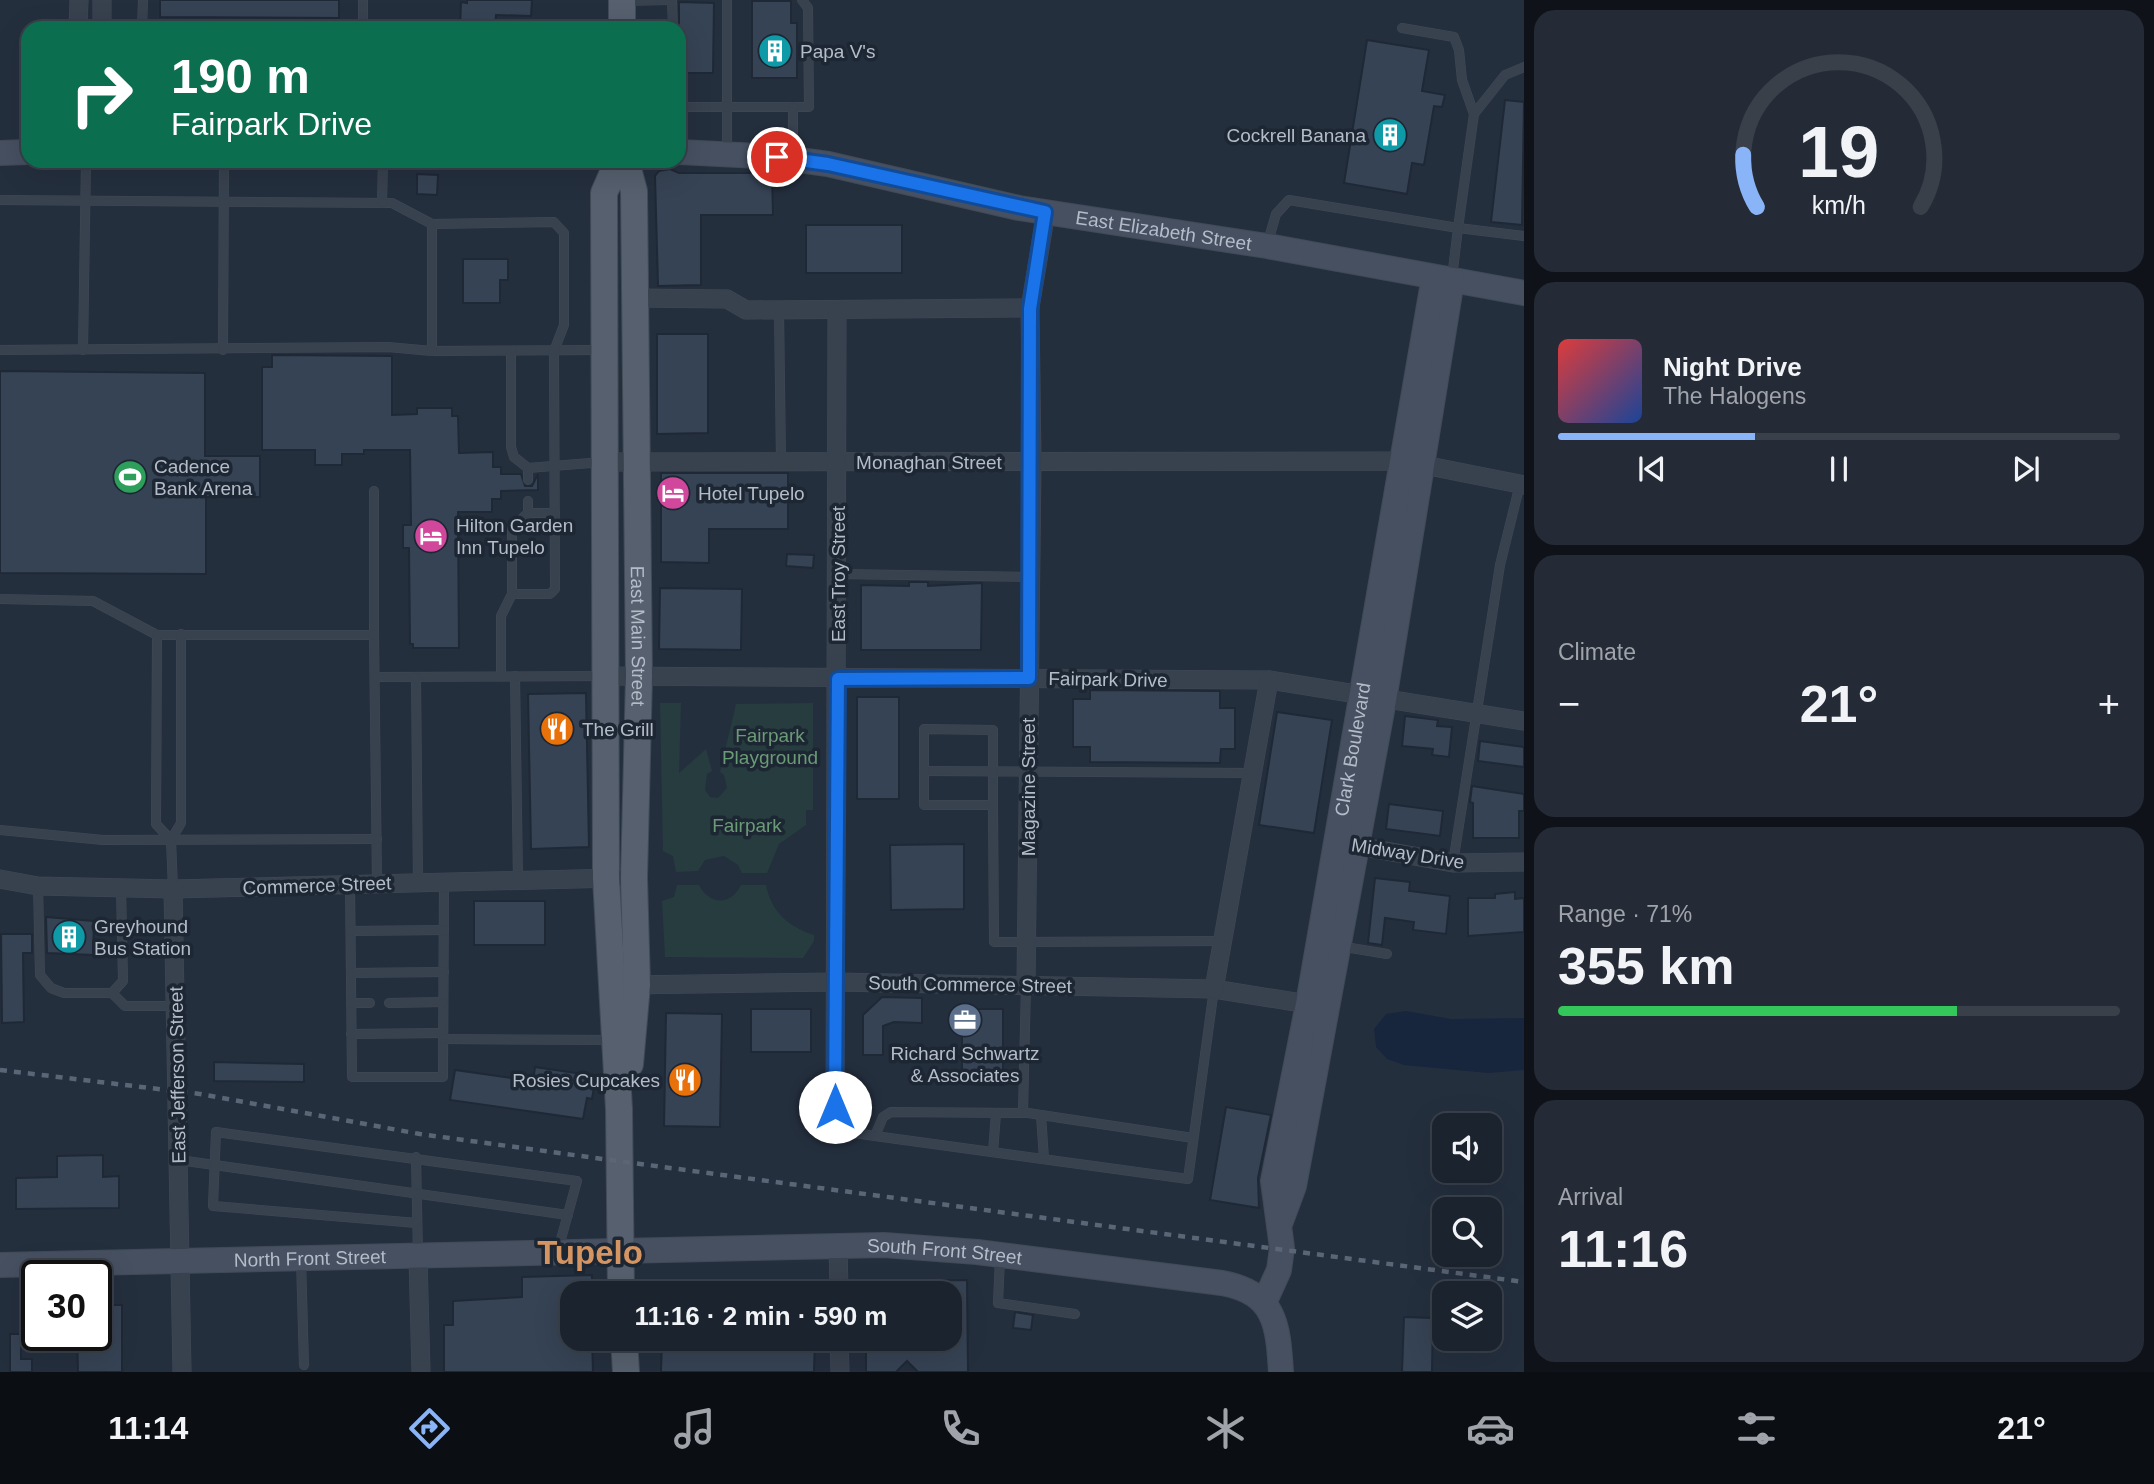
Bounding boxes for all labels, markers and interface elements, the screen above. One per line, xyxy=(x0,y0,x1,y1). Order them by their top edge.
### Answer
building icon: Papa V's xyxy=(756,32,794,70)
place label: Papa V's xyxy=(800,41,875,62)
icon: right xyxy=(56,49,147,140)
text: 190 m xyxy=(171,49,310,103)
text: Fairpark Drive xyxy=(171,106,372,142)
text: 19 xyxy=(1799,112,1879,193)
building icon: Cockrell Banana xyxy=(1371,116,1409,154)
place label: Cockrell Banana xyxy=(1227,125,1366,146)
pin xyxy=(747,127,807,187)
icon: arrive xyxy=(758,138,796,176)
text: km/h xyxy=(1812,191,1866,219)
street label: East Elizabeth Street xyxy=(1074,207,1254,255)
text: Night Drive xyxy=(1663,352,1802,382)
text: The Halogens xyxy=(1663,383,1806,409)
icon: previous xyxy=(1633,450,1671,488)
icon: pause xyxy=(1820,450,1858,488)
icon: next xyxy=(2007,450,2045,488)
street label: Monaghan Street xyxy=(856,452,1003,473)
place label: Cadence Bank Arena xyxy=(154,456,253,499)
sports icon: Cadence Bank Arena xyxy=(111,458,149,496)
hotel icon: Hotel Tupelo xyxy=(654,474,692,512)
place label: Hotel Tupelo xyxy=(698,483,805,504)
street label: East Troy Street xyxy=(828,505,849,642)
place label: Hilton Garden Inn Tupelo xyxy=(456,515,573,558)
hotel icon: Hilton Garden Inn Tupelo xyxy=(412,517,450,555)
street label: East Main Street xyxy=(627,566,649,707)
text: Climate xyxy=(1558,639,1636,665)
street label: Fairpark Drive xyxy=(1048,668,1168,691)
text: 21° xyxy=(1800,675,1878,733)
street label: Clark Boulevard xyxy=(1331,681,1375,818)
text: − xyxy=(1558,683,1580,725)
text: + xyxy=(2098,683,2120,725)
restaurant icon: The Grill xyxy=(538,710,576,748)
street label: Magazine Street xyxy=(1018,717,1039,856)
place label: The Grill xyxy=(582,719,654,740)
park label: Fairpark Playground xyxy=(722,725,818,768)
park label: Fairpark xyxy=(712,815,782,836)
street label: Midway Drive xyxy=(1350,834,1466,873)
street label: Commerce Street xyxy=(242,872,392,899)
text: Range · 71% xyxy=(1558,901,1692,927)
place label: Greyhound Bus Station xyxy=(94,916,191,959)
building icon: Greyhound Bus Station xyxy=(50,918,88,956)
text: 355 km xyxy=(1558,937,1734,995)
street label: South Commerce Street xyxy=(868,972,1073,997)
street label: East Jefferson Street xyxy=(165,986,190,1164)
office icon: Richard Schwartz & Associates xyxy=(946,1001,984,1039)
place label: Richard Schwartz & Associates xyxy=(891,1043,1039,1086)
restaurant icon: Rosies Cupcakes xyxy=(666,1061,704,1099)
place label: Rosies Cupcakes xyxy=(512,1070,660,1091)
position arrow xyxy=(798,1070,872,1144)
map controls xyxy=(1432,1113,1502,1351)
button: sound xyxy=(1432,1113,1502,1183)
text: Arrival xyxy=(1558,1184,1623,1210)
button: search xyxy=(1432,1197,1502,1267)
text: 11:16 xyxy=(1558,1220,1688,1278)
district label: Tupelo xyxy=(537,1234,643,1271)
street label: South Front Street xyxy=(867,1235,1024,1269)
street label: North Front Street xyxy=(234,1246,387,1271)
speed limit sign: 30 xyxy=(21,1260,112,1351)
button: layers xyxy=(1432,1281,1502,1351)
text: 11:16 · 2 min · 590 m xyxy=(635,1301,887,1331)
icon: directions xyxy=(405,1404,454,1453)
icon: music xyxy=(670,1404,719,1453)
icon: phone xyxy=(936,1404,985,1453)
icon: climate xyxy=(1201,1404,1250,1453)
icon: car xyxy=(1466,1404,1515,1453)
icon: filters xyxy=(1732,1404,1781,1453)
text: 11:14 xyxy=(108,1410,188,1446)
text: 21° xyxy=(1997,1410,2046,1446)

